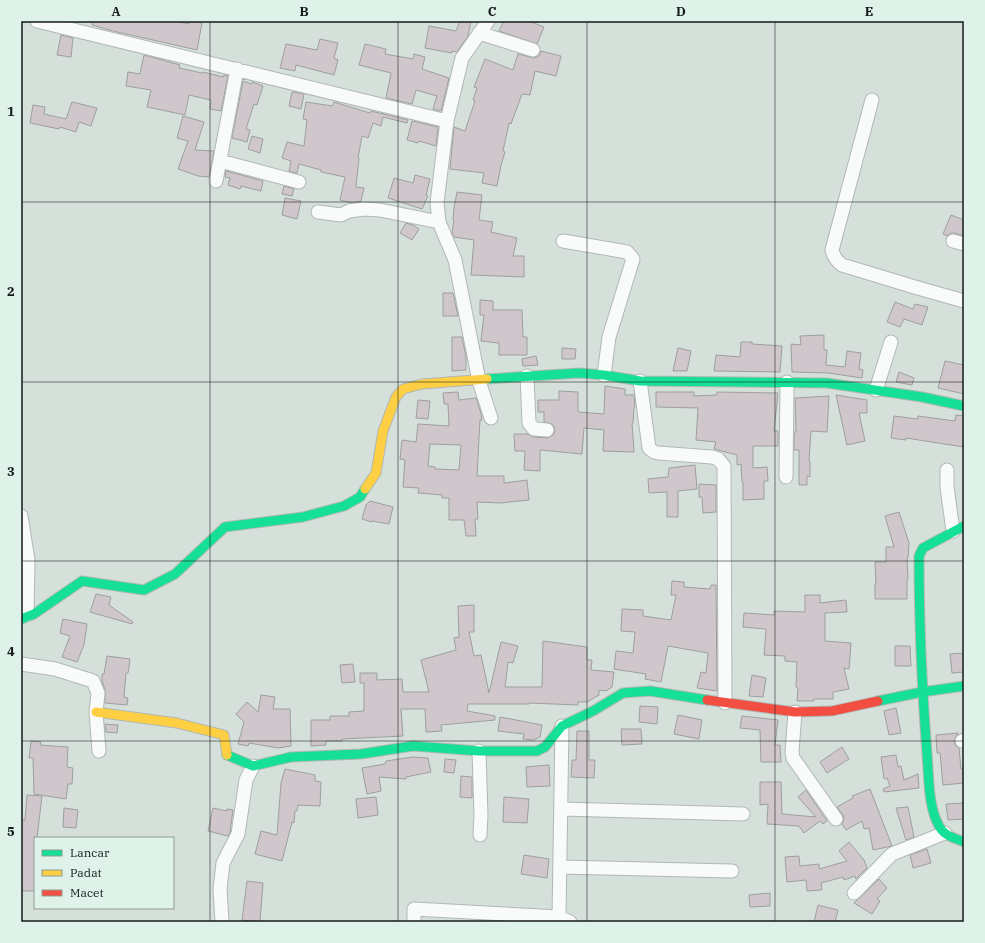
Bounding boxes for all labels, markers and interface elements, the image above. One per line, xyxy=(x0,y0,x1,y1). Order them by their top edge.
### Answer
text: A xyxy=(111,3,121,20)
text: B xyxy=(299,3,309,20)
text: C xyxy=(488,3,497,20)
text: D xyxy=(676,3,686,20)
text: E xyxy=(865,3,873,20)
text: 1 xyxy=(7,103,15,120)
text: 2 xyxy=(7,283,15,300)
text: 3 xyxy=(7,463,15,480)
text: 4 xyxy=(7,643,15,660)
text: 5 xyxy=(7,823,15,840)
legend xyxy=(34,837,174,909)
text: Lancar xyxy=(70,845,110,860)
text: Padat xyxy=(70,865,102,880)
text: Macet xyxy=(70,885,104,900)

